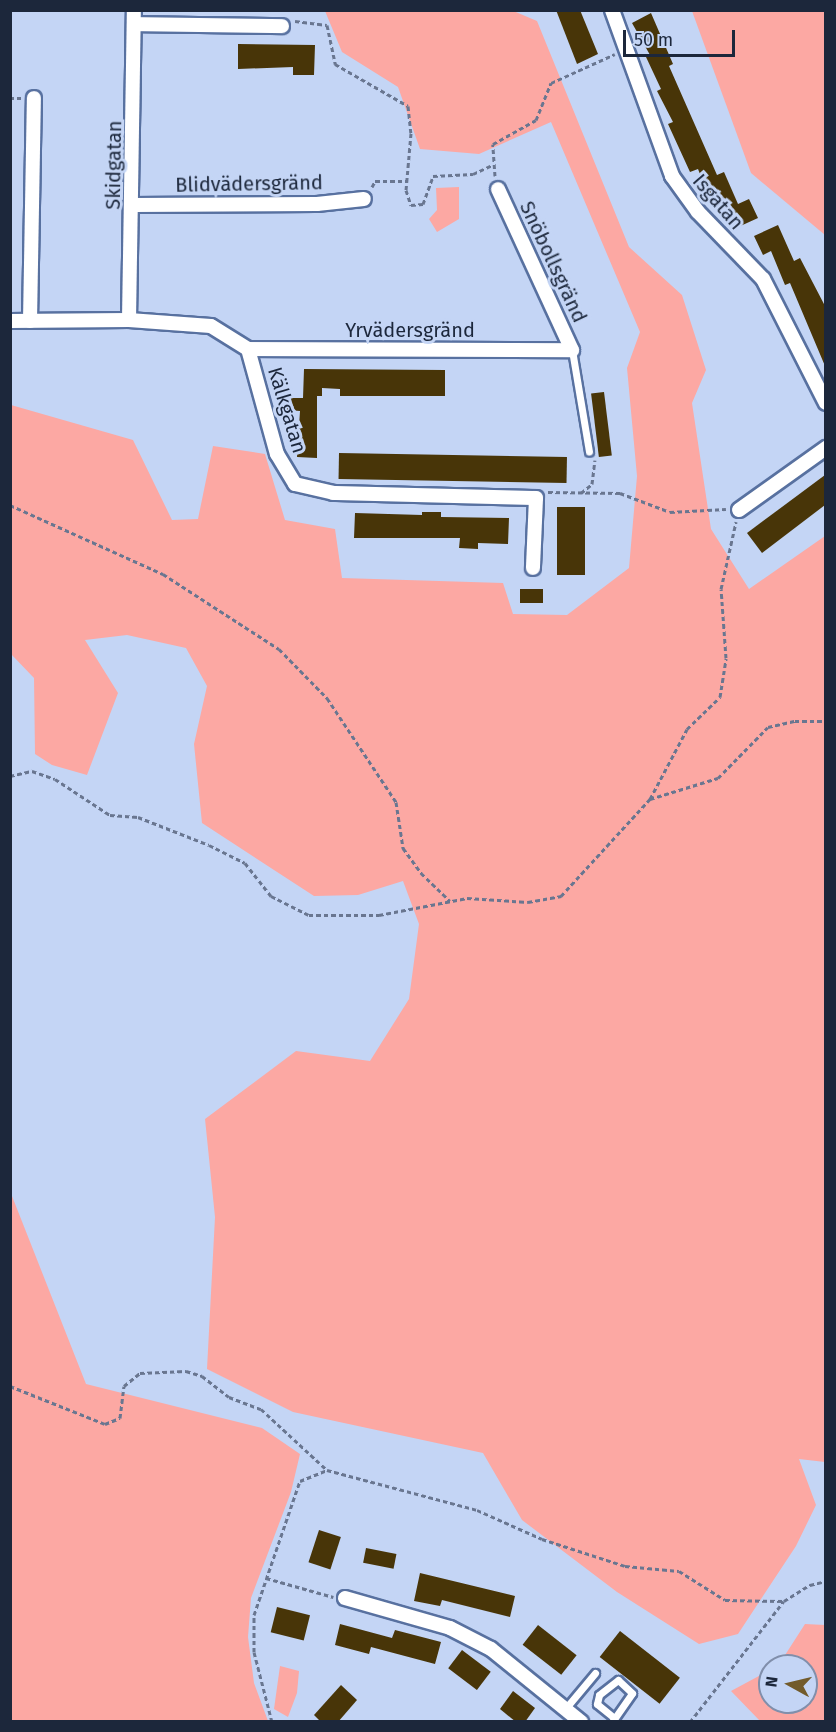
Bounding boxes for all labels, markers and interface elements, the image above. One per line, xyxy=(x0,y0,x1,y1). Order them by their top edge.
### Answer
scale bar xyxy=(626,18,738,56)
text: 50 m xyxy=(634,29,673,51)
street label: Skidgatan xyxy=(101,120,127,210)
street label: Isgatan xyxy=(687,169,749,235)
street label: Blidvädersgränd xyxy=(175,171,323,197)
street label: Snöbollsgränd xyxy=(514,198,592,326)
street label: Yrvädersgränd xyxy=(345,318,475,342)
street label: Kälkgatan xyxy=(263,364,311,456)
north arrow xyxy=(758,1654,818,1714)
text: N xyxy=(762,1675,782,1688)

